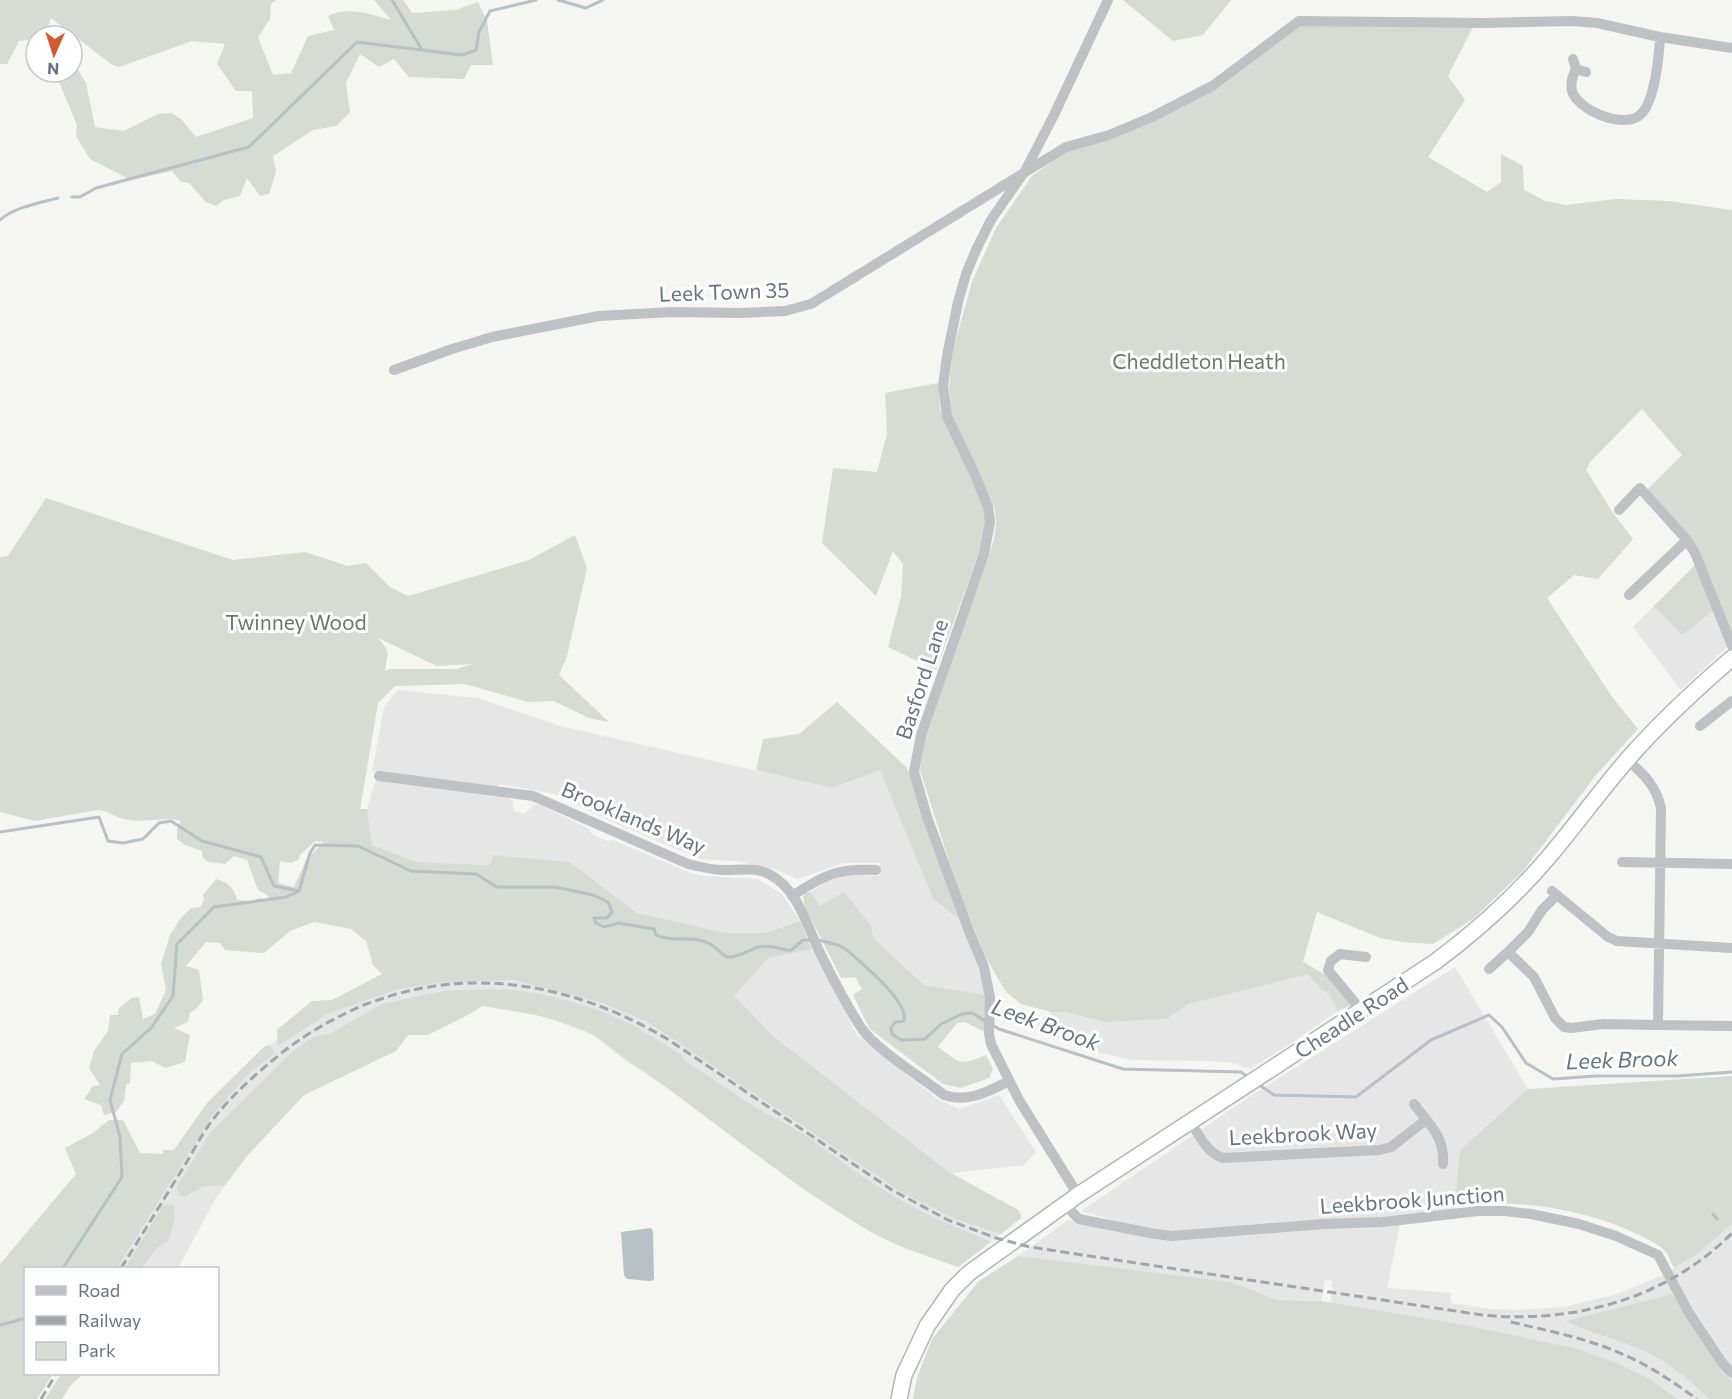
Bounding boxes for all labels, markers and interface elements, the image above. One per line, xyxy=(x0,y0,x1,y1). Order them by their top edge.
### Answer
north arrow xyxy=(24,24,84,84)
text: N xyxy=(47,60,60,79)
street label: Leek Town 35 xyxy=(658,276,790,306)
park label: Cheddleton Heath xyxy=(1112,348,1286,373)
park label: Twinney Wood xyxy=(225,609,367,634)
street label: Basford Lane xyxy=(890,616,952,742)
street label: Brooklands Way xyxy=(558,775,710,859)
street label: Cheadle Road xyxy=(1290,971,1412,1063)
water label: Leek Brook xyxy=(988,992,1105,1056)
water label: Leek Brook xyxy=(1565,1044,1680,1074)
street label: Leekbrook Way xyxy=(1228,1117,1378,1149)
street label: Leekbrook Junction xyxy=(1319,1180,1505,1218)
legend xyxy=(24,1267,219,1375)
text: Road xyxy=(78,1279,120,1301)
text: Railway xyxy=(78,1309,141,1331)
text: Park xyxy=(78,1339,116,1361)

